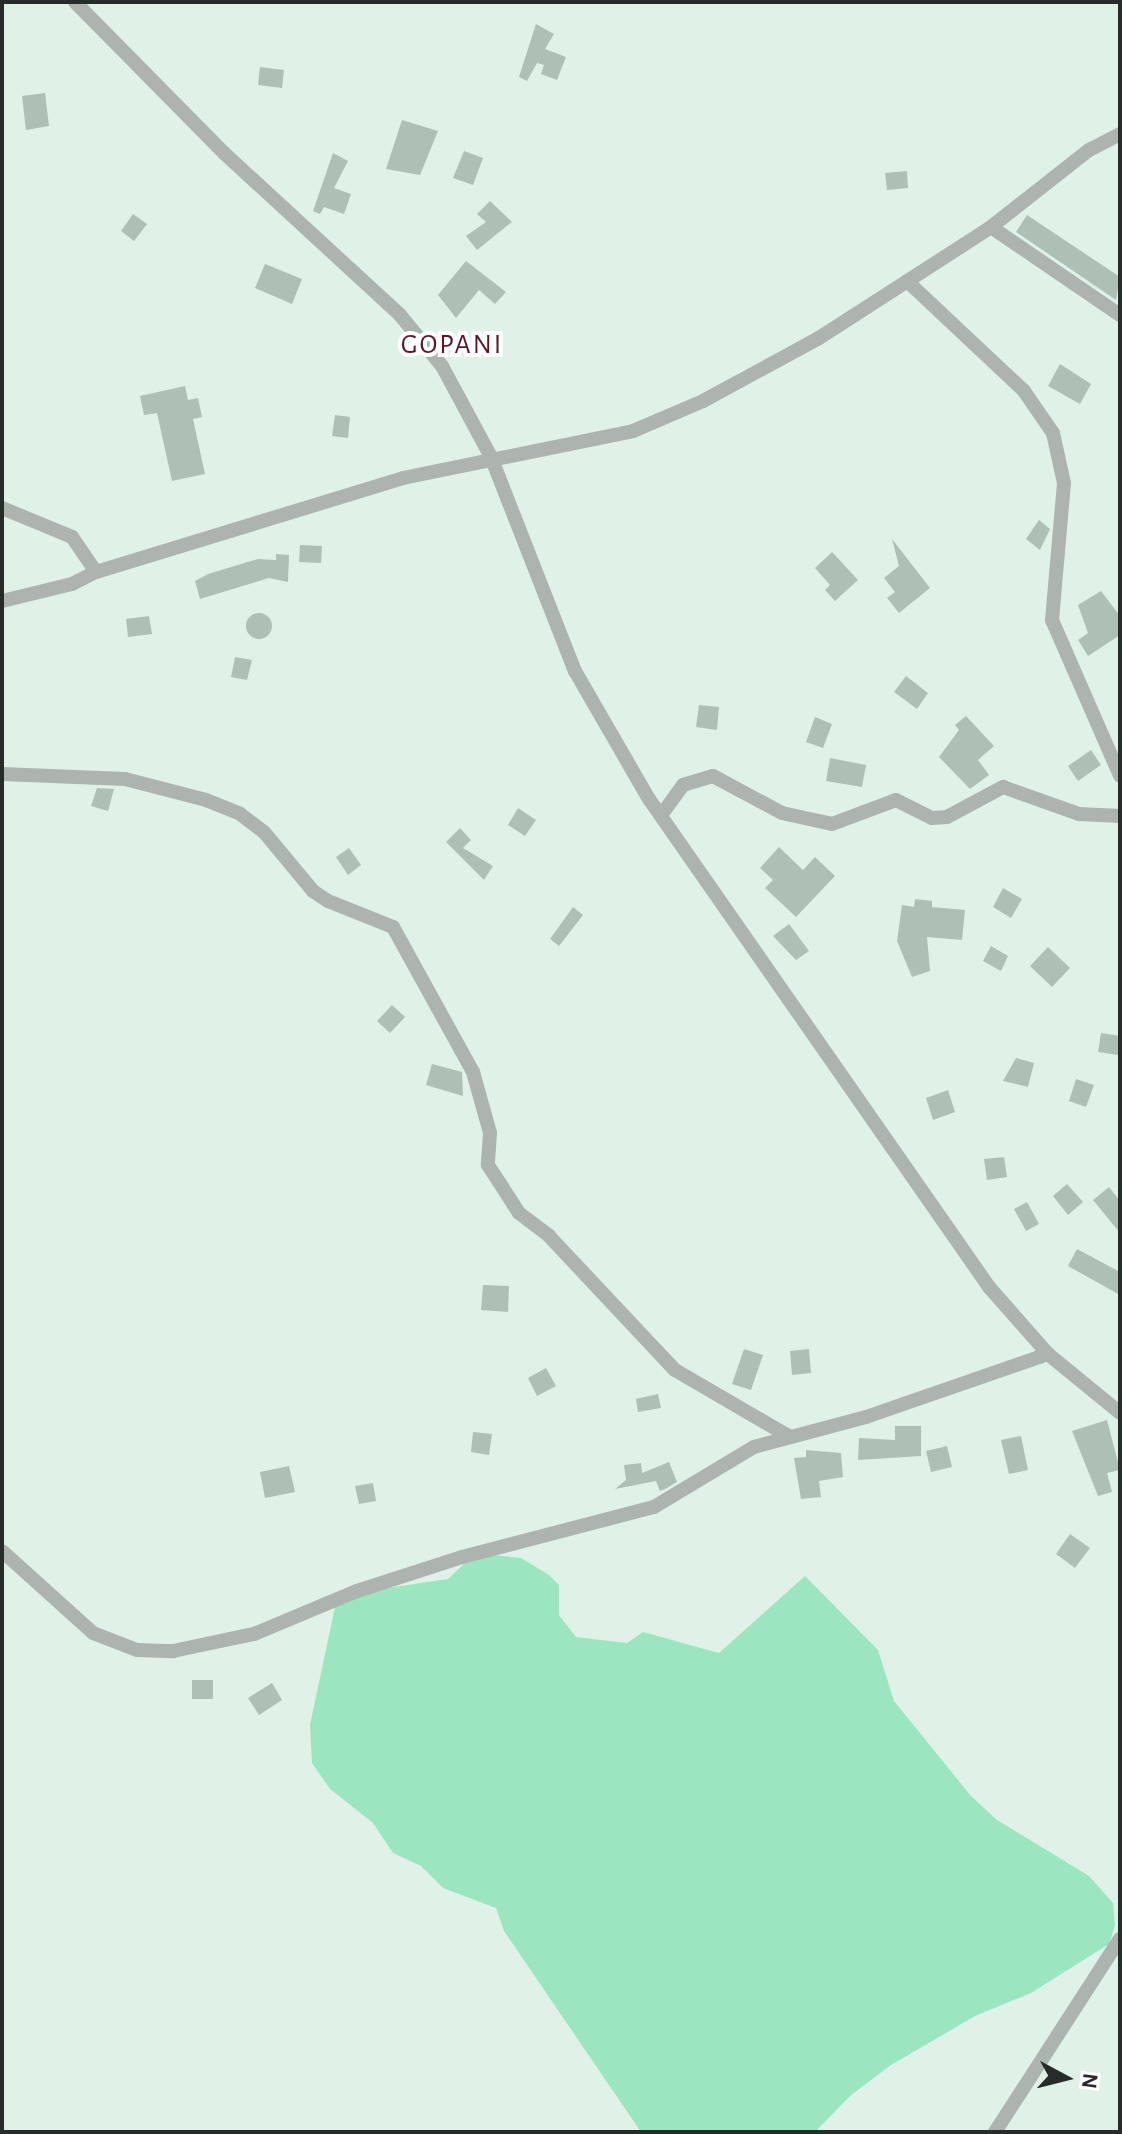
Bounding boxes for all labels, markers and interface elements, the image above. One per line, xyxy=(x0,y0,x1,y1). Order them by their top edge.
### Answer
district label: GOPANI xyxy=(401,328,503,362)
north arrow xyxy=(1026,2038,1106,2118)
text: N xyxy=(1078,2072,1102,2090)

